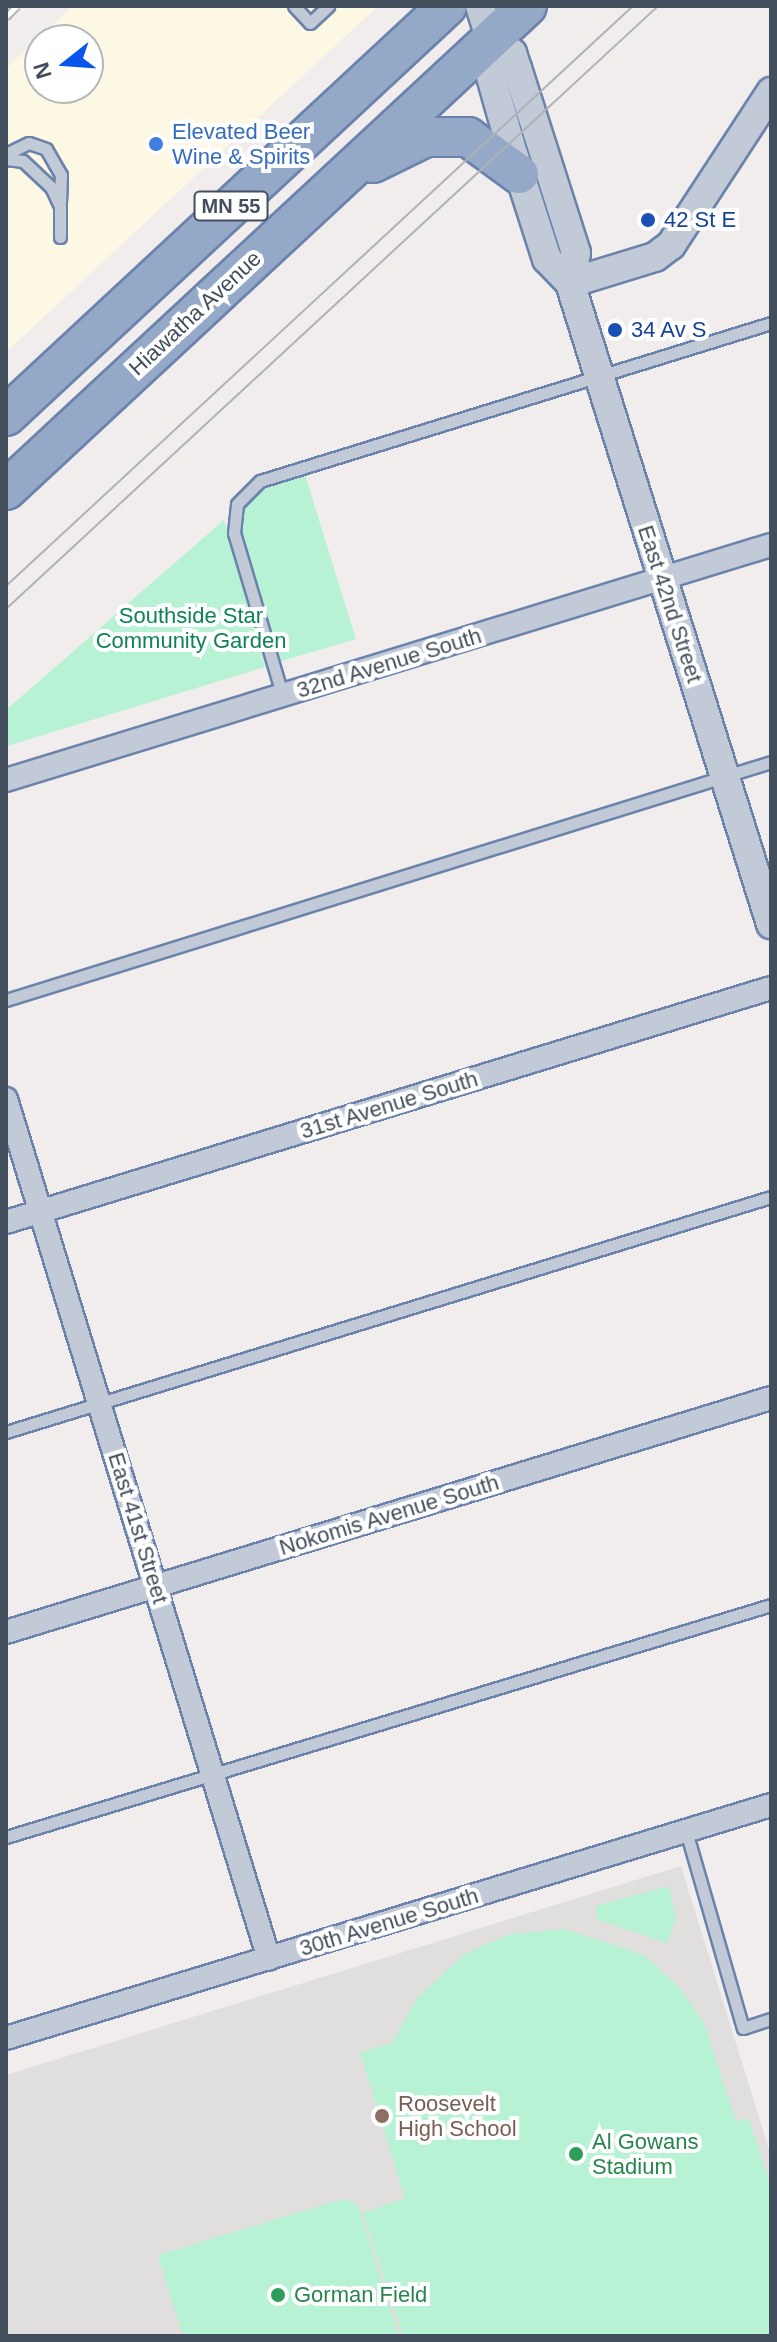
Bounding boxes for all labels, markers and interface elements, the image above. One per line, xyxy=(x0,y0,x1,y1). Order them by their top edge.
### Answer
north arrow xyxy=(24,24,104,104)
text: N xyxy=(28,59,57,82)
place label: Elevated Beer Wine & Spirits xyxy=(172,118,310,170)
marker: Elevated Beer Wine & Spirits xyxy=(147,135,165,153)
road number: MN 55 xyxy=(193,190,269,222)
place label: 42 St E xyxy=(664,207,736,233)
marker: 42 St E xyxy=(639,211,657,229)
street label: Hiawatha Avenue xyxy=(123,245,267,381)
place label: 34 Av S xyxy=(631,317,708,343)
marker: 34 Av S xyxy=(606,321,624,339)
street label: East 42nd Street xyxy=(632,522,708,686)
park label: Southside Star Community Garden xyxy=(96,602,286,654)
street label: 32nd Avenue South xyxy=(293,622,485,704)
street label: 31st Avenue South xyxy=(296,1065,482,1145)
street label: East 41st Street xyxy=(102,1449,174,1607)
street label: Nokomis Avenue South xyxy=(275,1469,503,1561)
street label: 30th Avenue South xyxy=(296,1882,482,1962)
place label: Roosevelt High School xyxy=(398,2090,517,2142)
marker: Roosevelt High School xyxy=(373,2107,391,2125)
place label: Al Gowans Stadium xyxy=(592,2128,698,2180)
marker: Al Gowans Stadium xyxy=(567,2145,585,2163)
place label: Gorman Field xyxy=(294,2282,427,2308)
marker: Gorman Field xyxy=(269,2286,287,2304)

